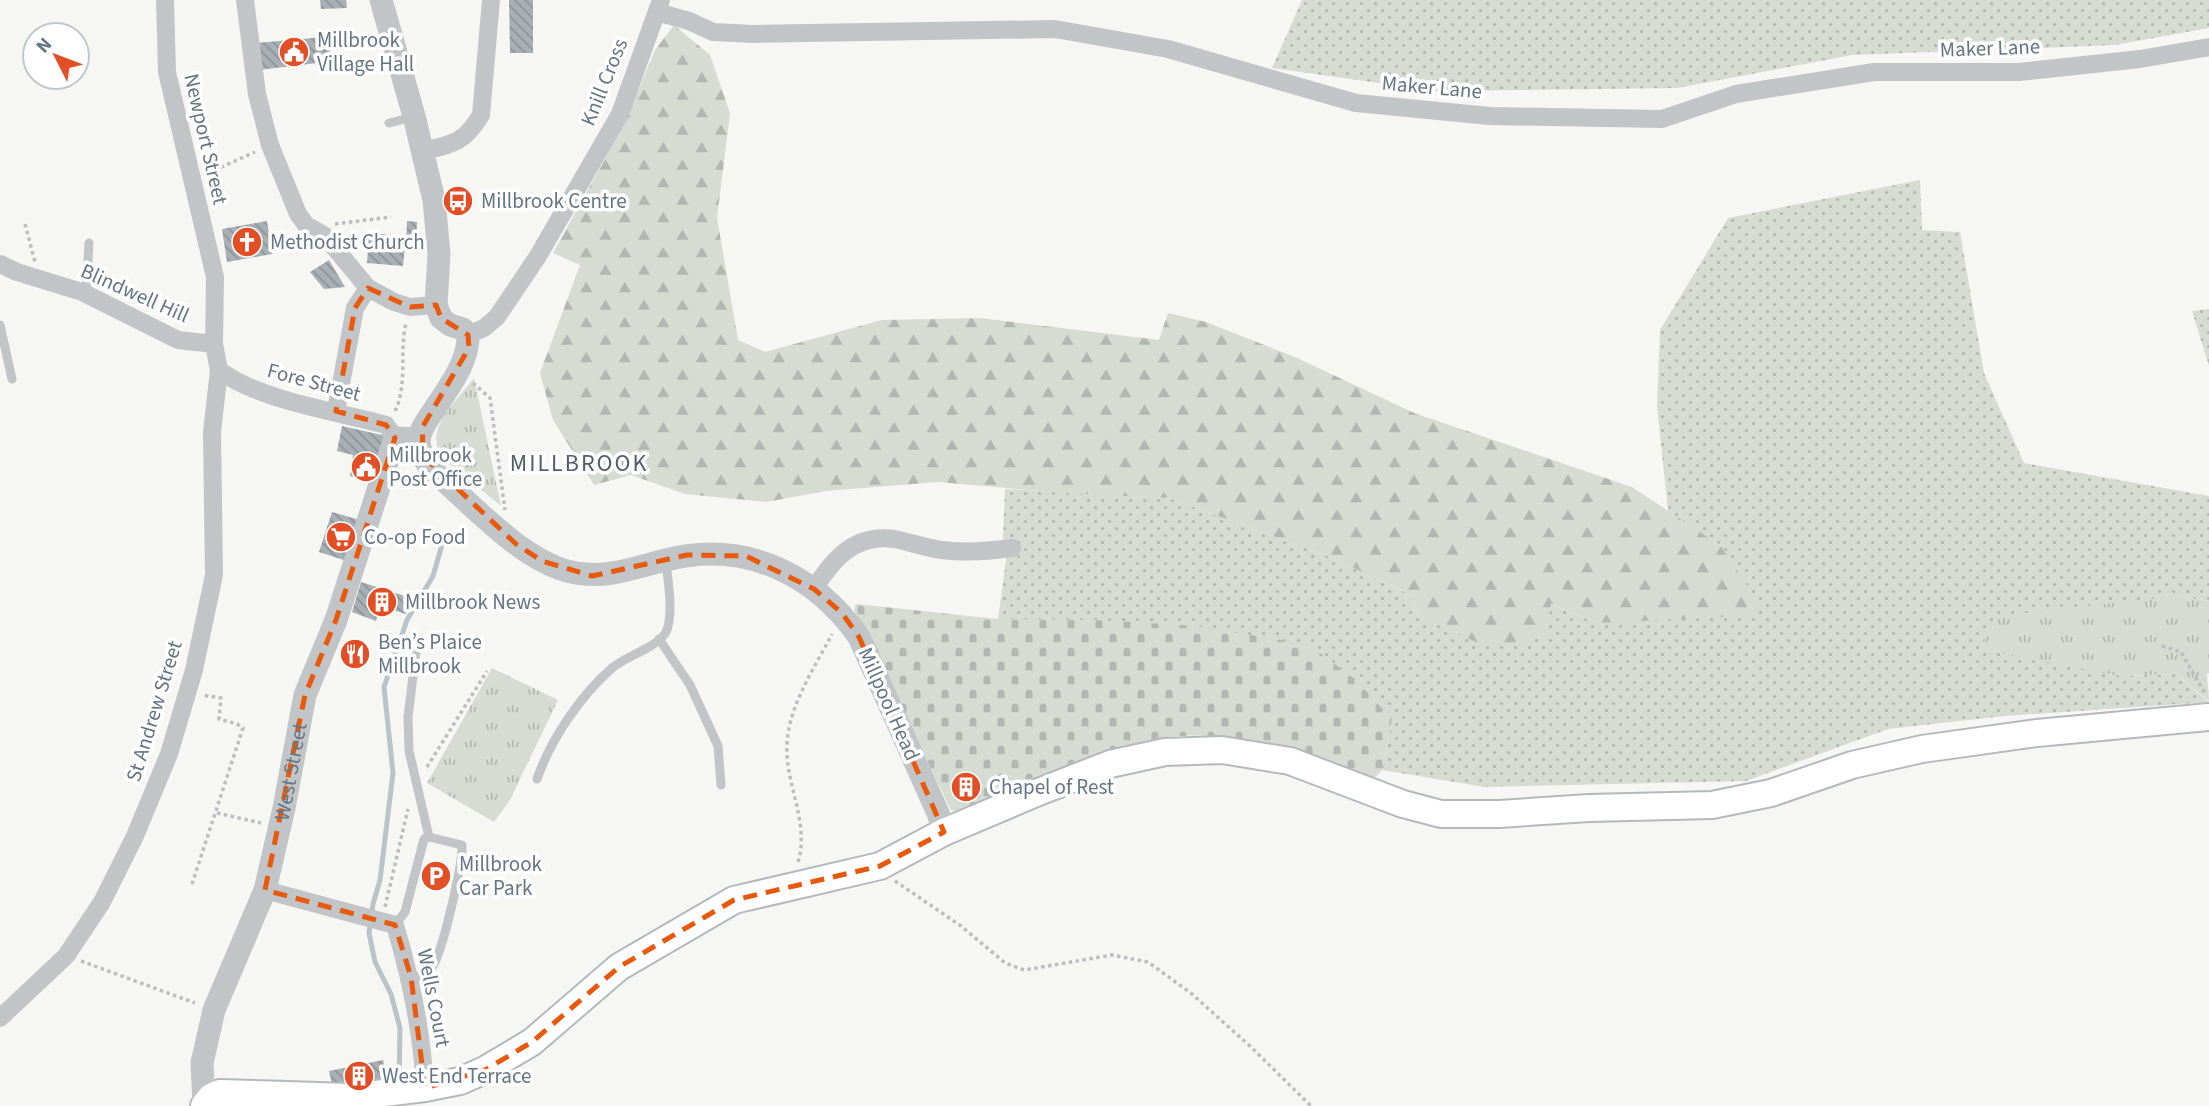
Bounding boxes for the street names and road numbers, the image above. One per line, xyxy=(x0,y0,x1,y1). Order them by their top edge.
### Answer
street label: Maker Lane xyxy=(1939,31,2041,65)
street label: Knill Cross xyxy=(573,34,635,130)
street label: Maker Lane xyxy=(1381,68,1483,106)
street label: Newport Street xyxy=(176,71,236,207)
street label: Blindwell Hill xyxy=(76,256,194,330)
street label: Fore Street xyxy=(264,355,364,409)
street label: St Andrew Street xyxy=(118,637,190,785)
street label: Millpool Head xyxy=(851,643,927,765)
street label: West Street xyxy=(267,720,315,824)
street label: Wells Court xyxy=(410,946,458,1050)

